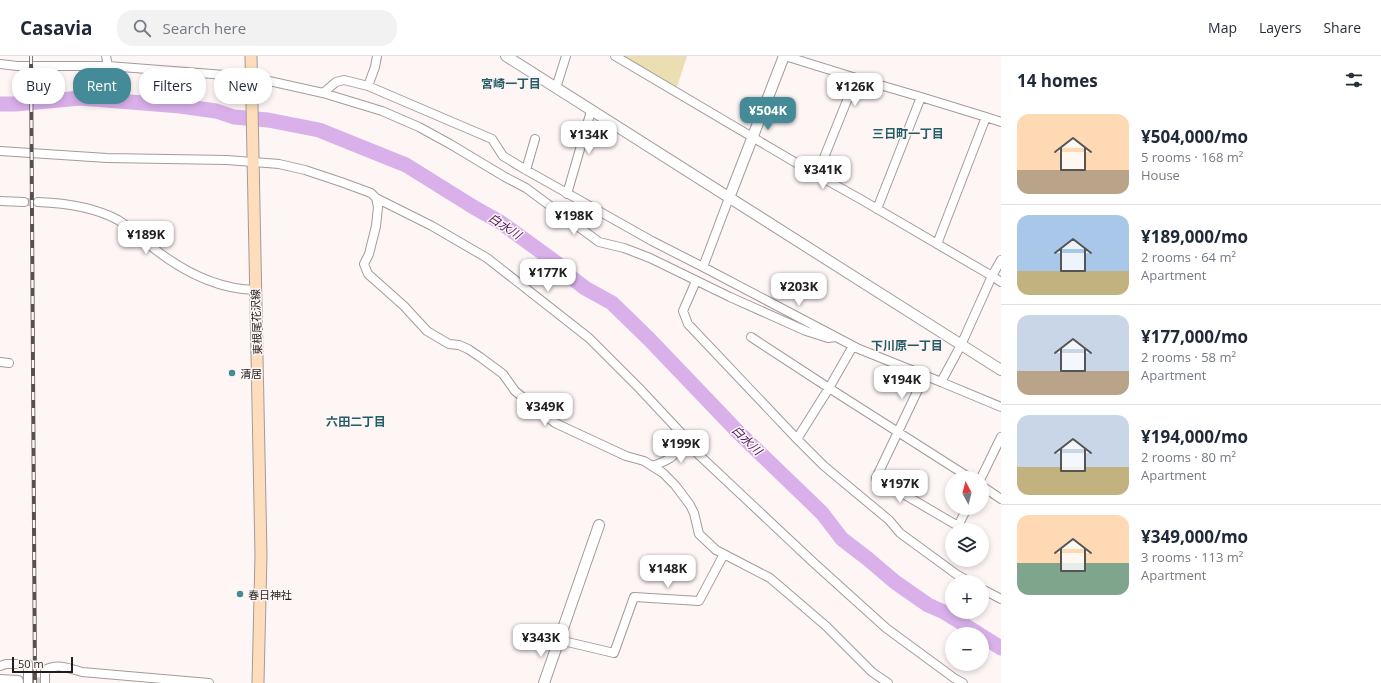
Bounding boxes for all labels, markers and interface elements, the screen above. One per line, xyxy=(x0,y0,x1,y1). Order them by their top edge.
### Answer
search box xyxy=(117,10,397,46)
text: Casavia xyxy=(20,15,93,41)
icon: search xyxy=(131,17,153,39)
text: Search here xyxy=(163,18,246,38)
text: Map xyxy=(1208,18,1237,37)
text: Layers xyxy=(1259,18,1301,37)
text: Share xyxy=(1323,18,1361,37)
chip: Buy xyxy=(12,68,65,104)
chip: Rent xyxy=(73,68,131,104)
chip: Filters xyxy=(139,68,206,104)
chip: New xyxy=(214,68,272,104)
text: 14 homes xyxy=(1017,69,1098,92)
icon: filters xyxy=(1343,69,1365,91)
pin: ¥126K xyxy=(827,73,883,107)
district label: 宮崎一丁目 xyxy=(481,75,541,92)
text: ¥126K xyxy=(836,77,874,95)
pin: ¥504K xyxy=(740,97,796,131)
text: ¥504K xyxy=(749,101,787,119)
pin: ¥134K xyxy=(561,121,617,155)
text: ¥134K xyxy=(570,125,608,143)
district label: 三日町一丁目 xyxy=(872,125,944,142)
text: ¥504,000/mo xyxy=(1141,125,1248,148)
icon: home xyxy=(1049,130,1097,178)
text: 5 rooms · 168 m² xyxy=(1141,148,1243,166)
pin: ¥341K xyxy=(795,156,851,190)
text: ¥341K xyxy=(804,160,842,178)
text: House xyxy=(1141,166,1180,184)
pin: ¥198K xyxy=(546,202,602,236)
text: ¥198K xyxy=(555,206,593,224)
water label: 白水川 xyxy=(485,209,526,244)
pin: ¥189K xyxy=(118,221,174,255)
text: ¥189K xyxy=(127,225,165,243)
text: ¥189,000/mo xyxy=(1141,225,1248,248)
icon: home xyxy=(1049,231,1097,279)
text: 2 rooms · 64 m² xyxy=(1141,248,1236,266)
pin: ¥177K xyxy=(520,259,576,293)
text: ¥177K xyxy=(529,263,567,281)
text: Apartment xyxy=(1141,266,1206,284)
pin: ¥203K xyxy=(771,273,827,307)
text: ¥203K xyxy=(780,277,818,295)
street label: 東根尾花沢線 xyxy=(247,289,265,355)
text: ¥177,000/mo xyxy=(1141,325,1248,348)
icon: home xyxy=(1049,331,1097,379)
district label: 下川原一丁目 xyxy=(871,337,943,354)
text: 2 rooms · 58 m² xyxy=(1141,348,1236,366)
place label: 清居 xyxy=(240,366,262,381)
pin: ¥194K xyxy=(874,366,930,400)
text: Apartment xyxy=(1141,366,1206,384)
marker: 清居 xyxy=(227,368,237,378)
text: ¥194K xyxy=(883,370,921,388)
pin: ¥349K xyxy=(517,393,573,427)
text: ¥349K xyxy=(526,397,564,415)
district label: 六田二丁目 xyxy=(326,413,386,430)
water label: 白水川 xyxy=(728,421,767,460)
text: ¥194,000/mo xyxy=(1141,425,1248,448)
pin: ¥199K xyxy=(653,430,709,464)
icon: home xyxy=(1049,431,1097,479)
text: ¥199K xyxy=(662,434,700,452)
text: 2 rooms · 80 m² xyxy=(1141,448,1236,466)
text: Apartment xyxy=(1141,466,1206,484)
pin: ¥197K xyxy=(872,470,928,504)
north arrow xyxy=(945,471,989,515)
map controls xyxy=(945,471,989,671)
text: ¥197K xyxy=(881,474,919,492)
button: layers xyxy=(945,523,989,567)
text: ¥349,000/mo xyxy=(1141,525,1248,548)
icon: home xyxy=(1049,531,1097,579)
text: 3 rooms · 113 m² xyxy=(1141,548,1243,566)
pin: ¥148K xyxy=(640,555,696,589)
text: ¥148K xyxy=(649,559,687,577)
text: Apartment xyxy=(1141,566,1206,584)
button: + xyxy=(945,575,989,619)
place label: 春日神社 xyxy=(248,587,292,602)
marker: 春日神社 xyxy=(235,589,245,599)
pin: ¥343K xyxy=(513,624,569,658)
button: − xyxy=(945,627,989,671)
text: ¥343K xyxy=(522,628,560,646)
scale bar xyxy=(12,655,73,674)
text: 50 m xyxy=(18,656,44,671)

